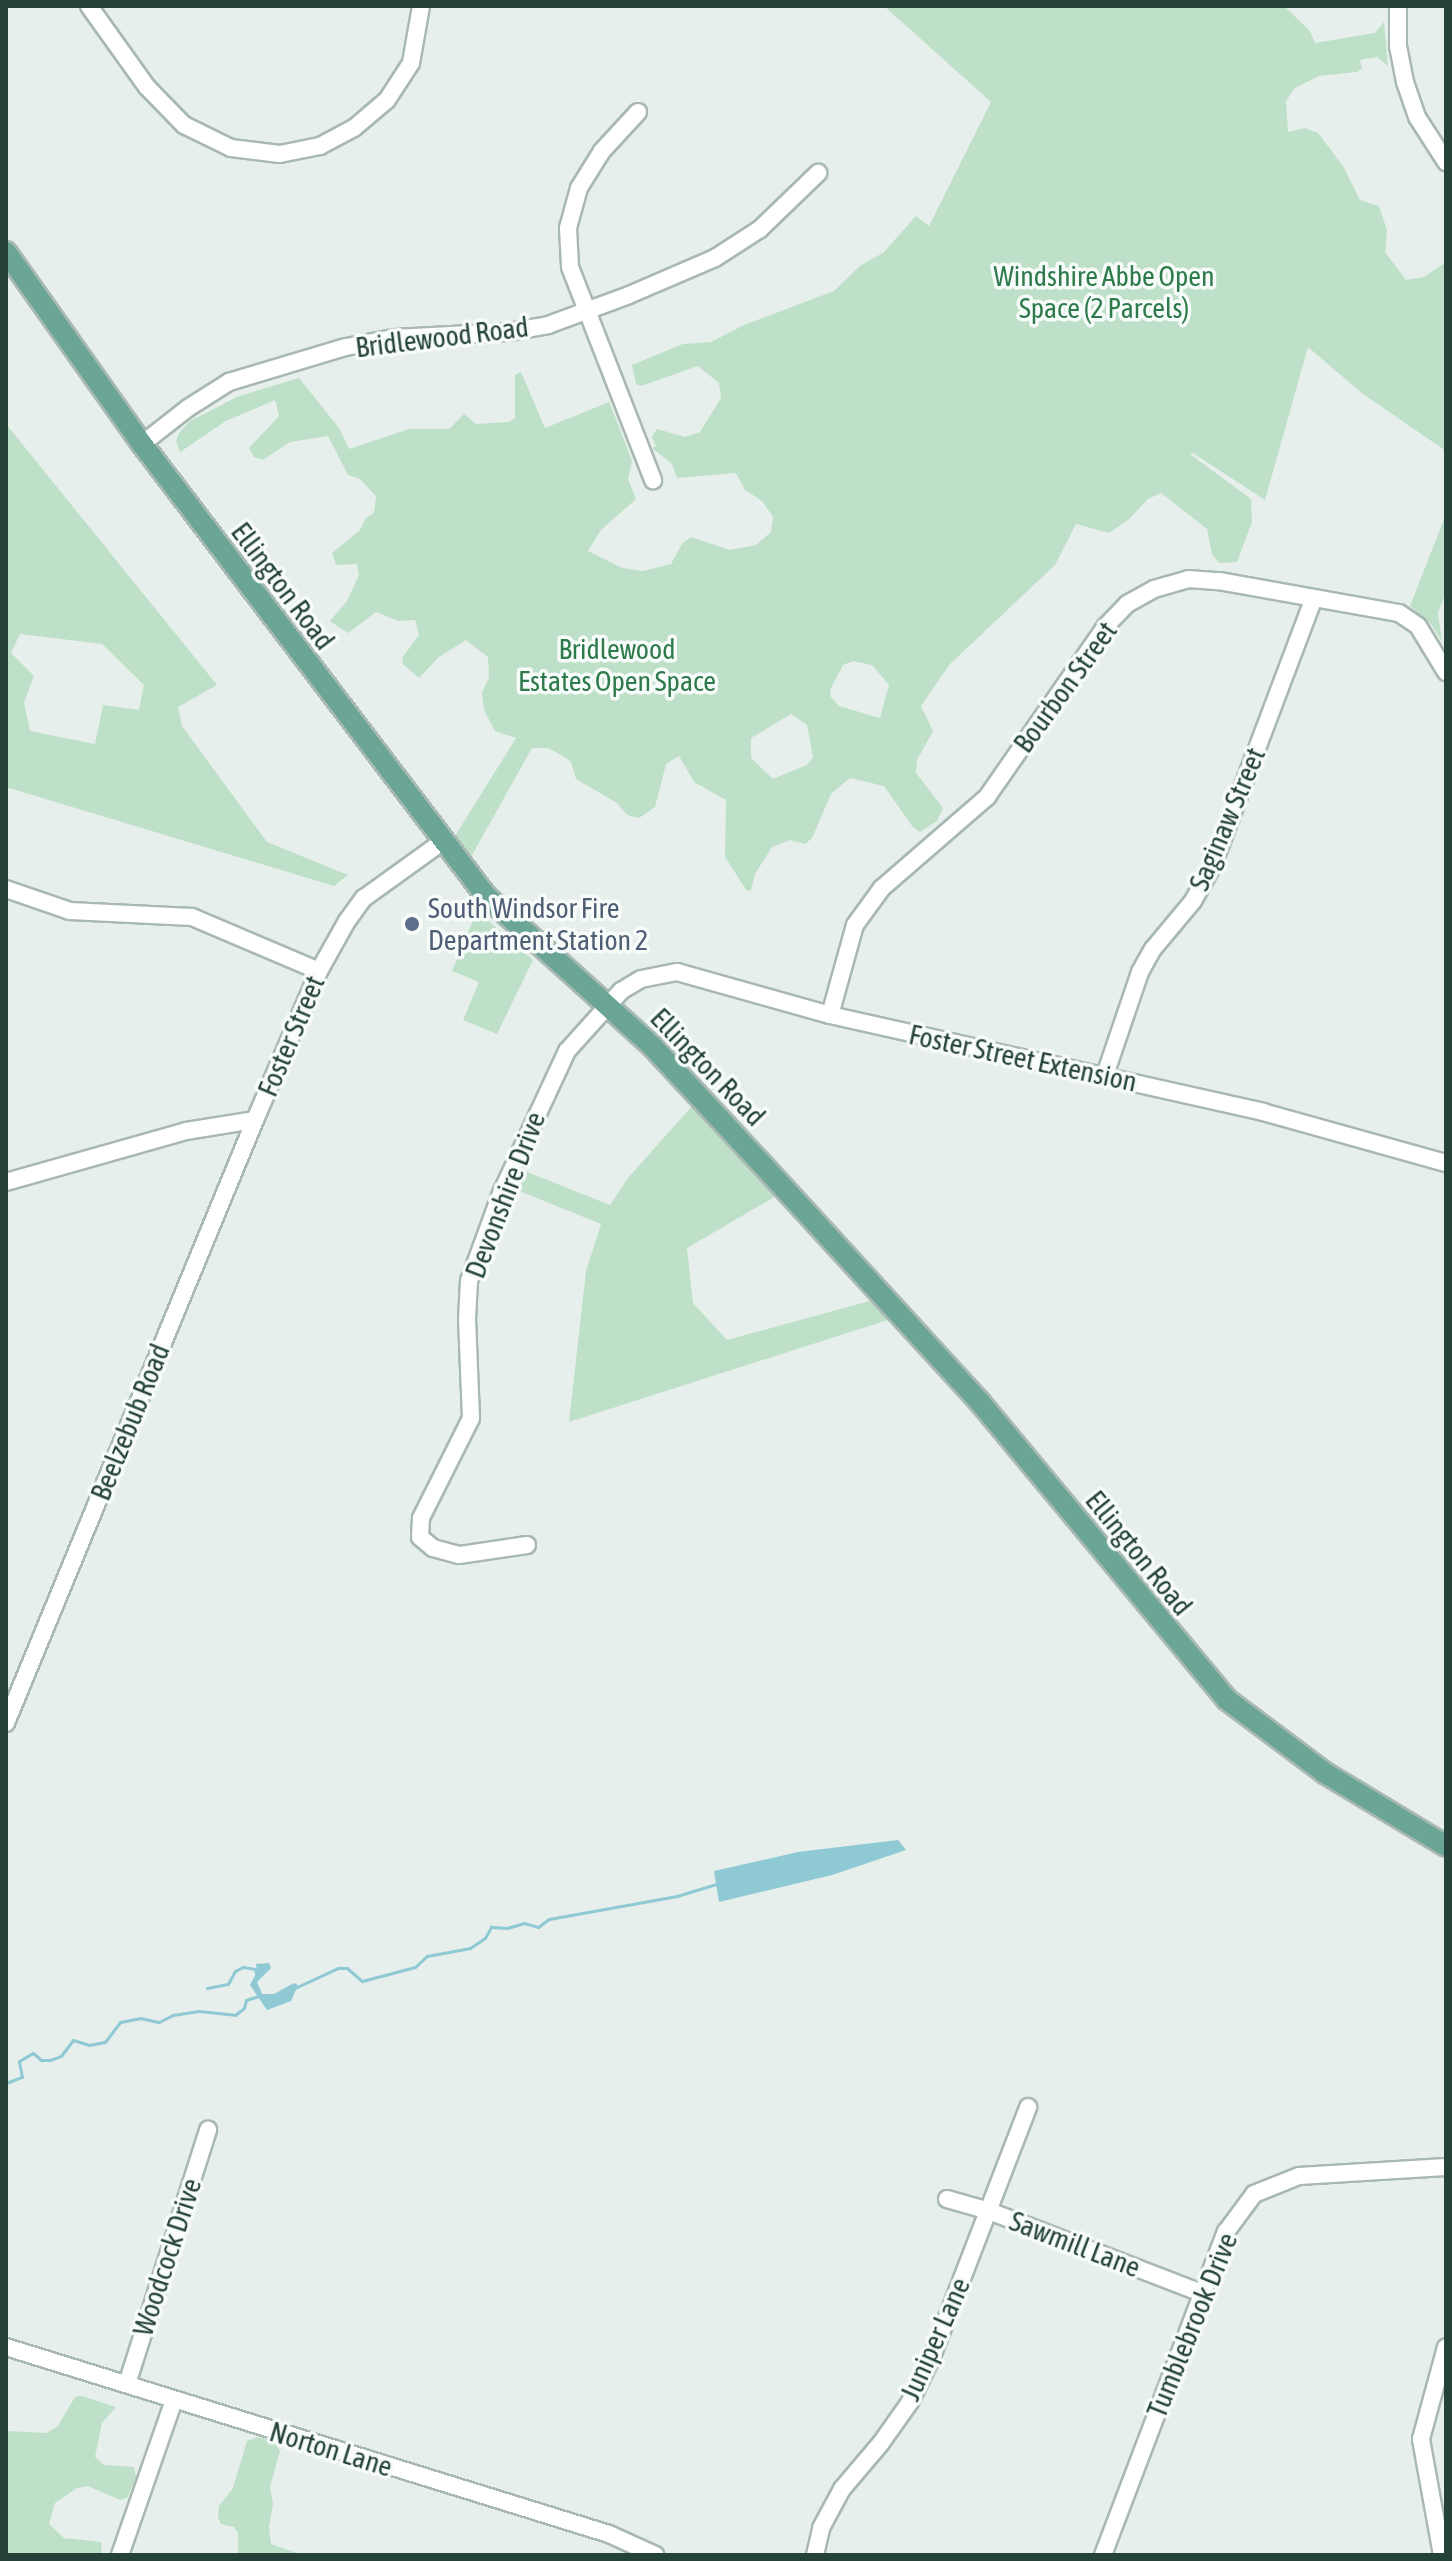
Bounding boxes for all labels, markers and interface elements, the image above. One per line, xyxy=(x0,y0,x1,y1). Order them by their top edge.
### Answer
park label: Windshire Abbe Open Space (2 Parcels) xyxy=(993,259,1215,325)
street label: Bridlewood Road xyxy=(354,310,530,364)
street label: Ellington Road xyxy=(224,516,342,656)
street label: Bourbon Street xyxy=(1006,615,1124,759)
park label: Bridlewood Estates Open Space xyxy=(518,632,716,698)
street label: Saginaw Street xyxy=(1182,743,1272,895)
place label: South Windsor Fire Department Station 2 xyxy=(428,891,648,957)
marker: South Windsor Fire Department Station 2 xyxy=(403,915,421,933)
street label: Foster Street xyxy=(251,971,331,1101)
street label: Ellington Road xyxy=(644,1001,772,1133)
street label: Foster Street Extension xyxy=(906,1017,1140,1099)
street label: Devonshire Drive xyxy=(458,1107,552,1283)
street label: Beelzebub Road xyxy=(83,1339,177,1505)
street label: Ellington Road xyxy=(1079,1484,1199,1622)
street label: Woodcock Drive xyxy=(126,2174,208,2340)
street label: Sawmill Lane xyxy=(1005,2204,1145,2284)
street label: Tumblebrook Drive xyxy=(1140,2228,1244,2422)
street label: Juniper Lane xyxy=(893,2272,977,2406)
street label: Norton Lane xyxy=(266,2414,396,2484)

